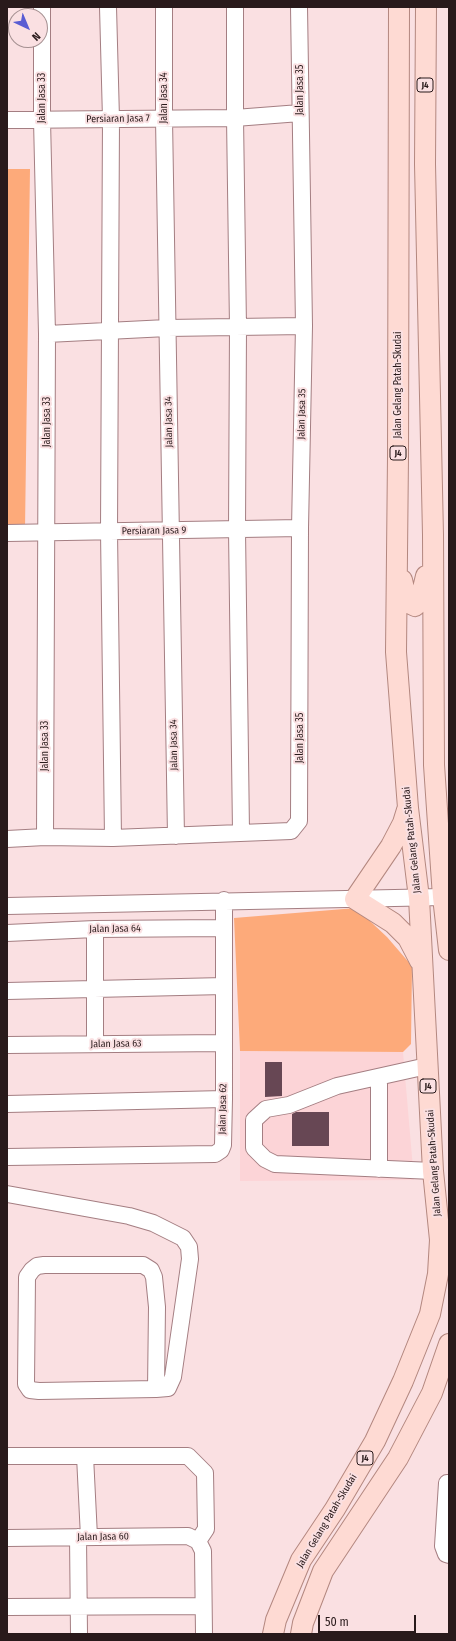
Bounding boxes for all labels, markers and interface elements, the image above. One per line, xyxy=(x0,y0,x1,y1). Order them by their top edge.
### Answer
north arrow xyxy=(8,8,48,48)
text: N xyxy=(29,29,43,43)
street label: Jalan Jasa 35 xyxy=(294,65,306,115)
street label: Jalan Jasa 33 xyxy=(36,73,48,123)
street label: Jalan Jasa 34 xyxy=(158,73,170,123)
road number: J4 xyxy=(417,78,433,92)
street label: Persiaran Jasa 7 xyxy=(86,112,150,126)
street label: Jalan Gelang Patah-Skudai xyxy=(392,332,404,438)
street label: Jalan Jasa 35 xyxy=(296,389,308,439)
street label: Jalan Jasa 34 xyxy=(163,396,175,448)
street label: Jalan Jasa 33 xyxy=(41,397,53,447)
road number: J4 xyxy=(390,446,406,460)
street label: Persiaran Jasa 9 xyxy=(122,524,186,538)
street label: Jalan Jasa 35 xyxy=(294,713,306,763)
street label: Jalan Jasa 34 xyxy=(168,719,180,771)
street label: Jalan Jasa 33 xyxy=(39,721,51,771)
street label: Jalan Gelang Patah-Skudai xyxy=(400,786,424,894)
street label: Jalan Jasa 64 xyxy=(89,923,141,935)
street label: Jalan Jasa 63 xyxy=(90,1038,142,1050)
road number: J4 xyxy=(420,1079,436,1093)
street label: Jalan Jasa 62 xyxy=(217,1083,229,1135)
street label: Jalan Gelang Patah-Skudai xyxy=(424,1109,444,1217)
road number: J4 xyxy=(357,1451,373,1465)
street label: Jalan Gelang Patah-Skudai xyxy=(294,1472,360,1570)
street label: Jalan Jasa 60 xyxy=(77,1531,129,1543)
scale bar xyxy=(320,1607,418,1633)
text: 50 m xyxy=(325,1615,349,1629)

